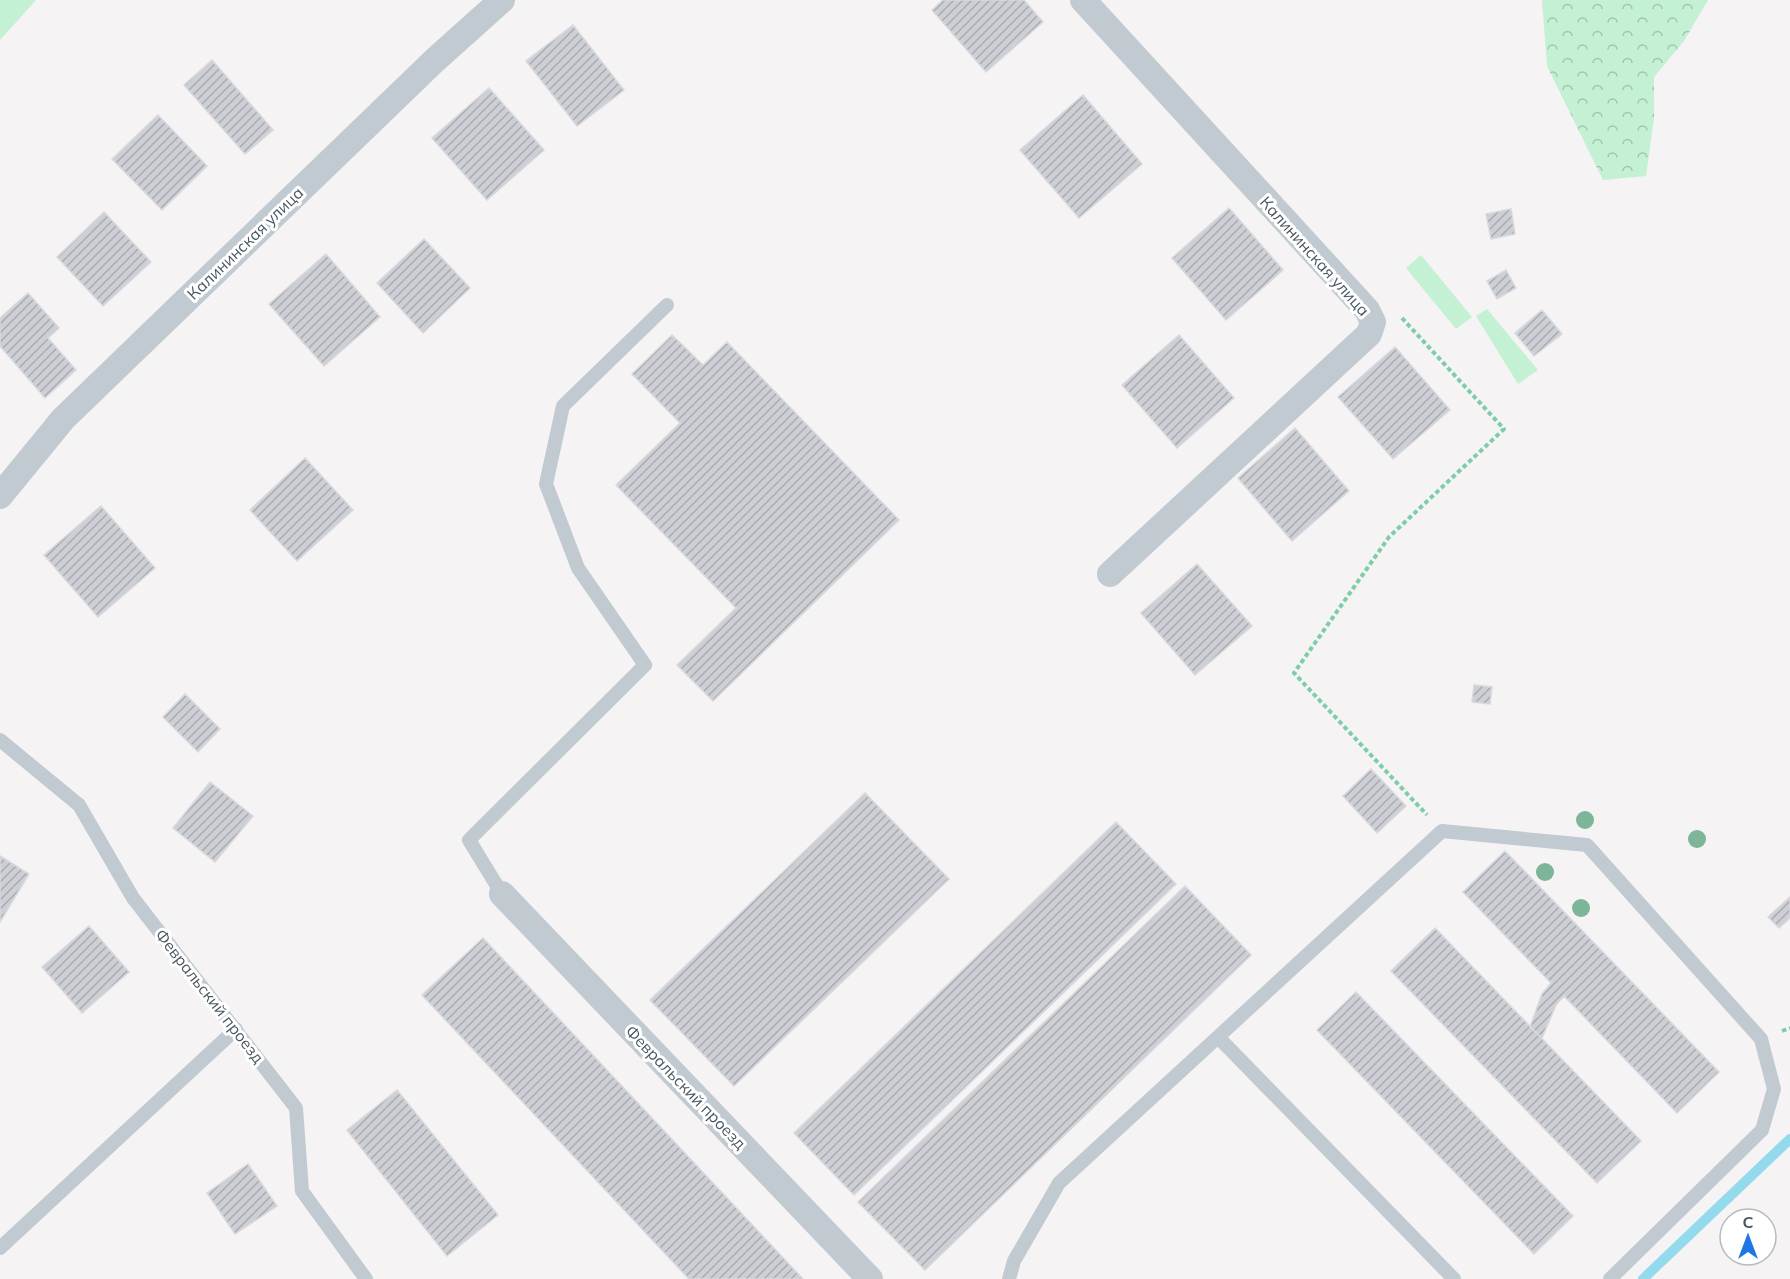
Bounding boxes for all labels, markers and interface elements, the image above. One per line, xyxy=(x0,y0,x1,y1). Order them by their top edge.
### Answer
street label: Калининская улица xyxy=(183,182,307,304)
street label: Калининская улица xyxy=(1256,192,1374,320)
street label: Февральский проезд xyxy=(151,925,269,1067)
street label: Февральский проезд xyxy=(622,1021,751,1153)
north arrow xyxy=(1718,1207,1778,1267)
text: С xyxy=(1743,1212,1754,1232)

